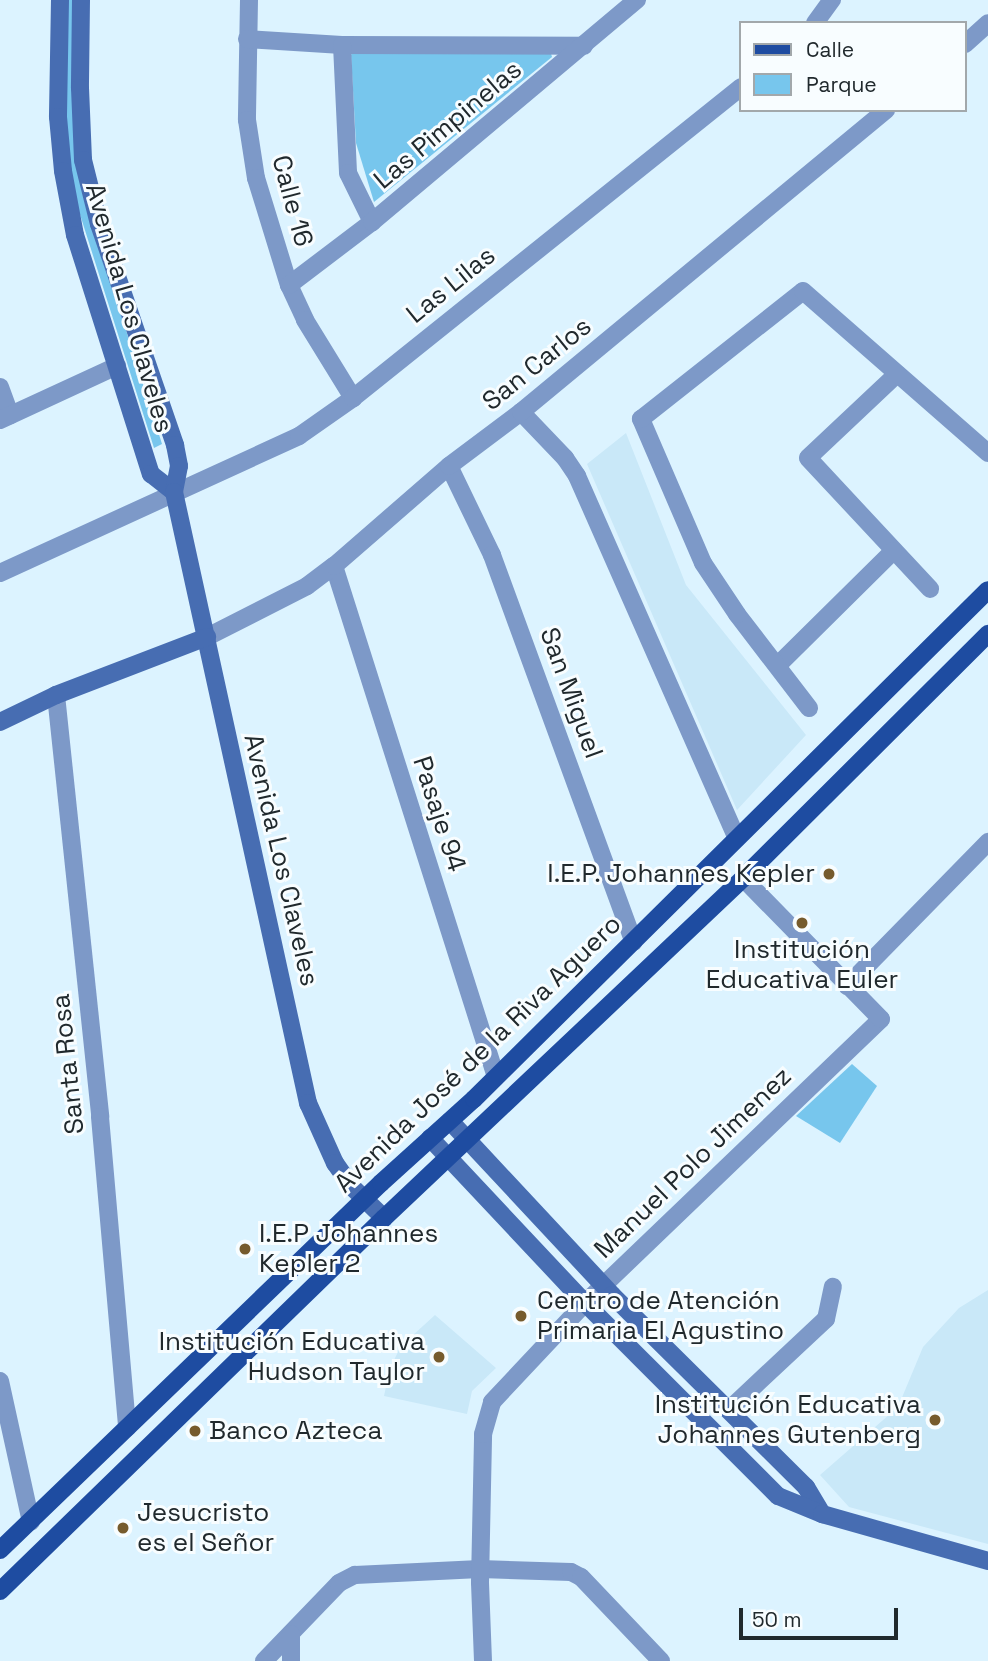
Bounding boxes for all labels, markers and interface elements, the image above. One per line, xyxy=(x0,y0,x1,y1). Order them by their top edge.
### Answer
legend xyxy=(740,21,967,112)
text: Calle xyxy=(806,36,854,63)
street label: Las Pimpinelas xyxy=(368,54,528,196)
text: Parque xyxy=(806,71,877,98)
street label: Calle 16 xyxy=(265,152,319,250)
street label: Avenida Los Claveles xyxy=(78,180,180,436)
street label: Las Lilas xyxy=(400,240,502,330)
street label: San Carlos xyxy=(476,311,598,417)
street label: San Miguel xyxy=(533,623,609,763)
street label: Avenida Los Claveles xyxy=(237,731,325,989)
street label: Pasaje 94 xyxy=(406,752,472,876)
place label: I.E.P. Johannes Kepler xyxy=(546,858,815,890)
marker: I.E.P. Johannes Kepler xyxy=(821,866,837,882)
street label: Avenida José de la Riva Aguero xyxy=(328,908,628,1200)
marker: Institución Educativa Euler xyxy=(794,915,810,931)
place label: Institución Educativa Euler xyxy=(706,934,898,996)
street label: Santa Rosa xyxy=(45,992,91,1136)
street label: Manuel Polo Jimenez xyxy=(588,1061,798,1265)
place label: I.E.P Johannes Kepler 2 xyxy=(259,1218,438,1280)
marker: I.E.P Johannes Kepler 2 xyxy=(237,1241,253,1257)
place label: Centro de Atención Primaria El Agustino xyxy=(537,1285,784,1346)
marker: Centro de Atención Primaria El Agustino xyxy=(511,1306,531,1326)
place label: Institución Educativa Hudson Taylor xyxy=(159,1326,425,1388)
marker: Institución Educativa Hudson Taylor xyxy=(431,1349,447,1365)
place label: Institución Educativa Johannes Gutenberg xyxy=(655,1389,921,1450)
marker: Institución Educativa Johannes Gutenberg xyxy=(927,1412,943,1428)
place label: Banco Azteca xyxy=(209,1415,383,1447)
marker: Banco Azteca xyxy=(187,1423,203,1439)
place label: Jesucristo es el Señor xyxy=(137,1497,274,1558)
marker: Jesucristo es el Señor xyxy=(115,1520,131,1536)
scale bar xyxy=(743,1594,902,1638)
text: 50 m xyxy=(752,1606,802,1633)

